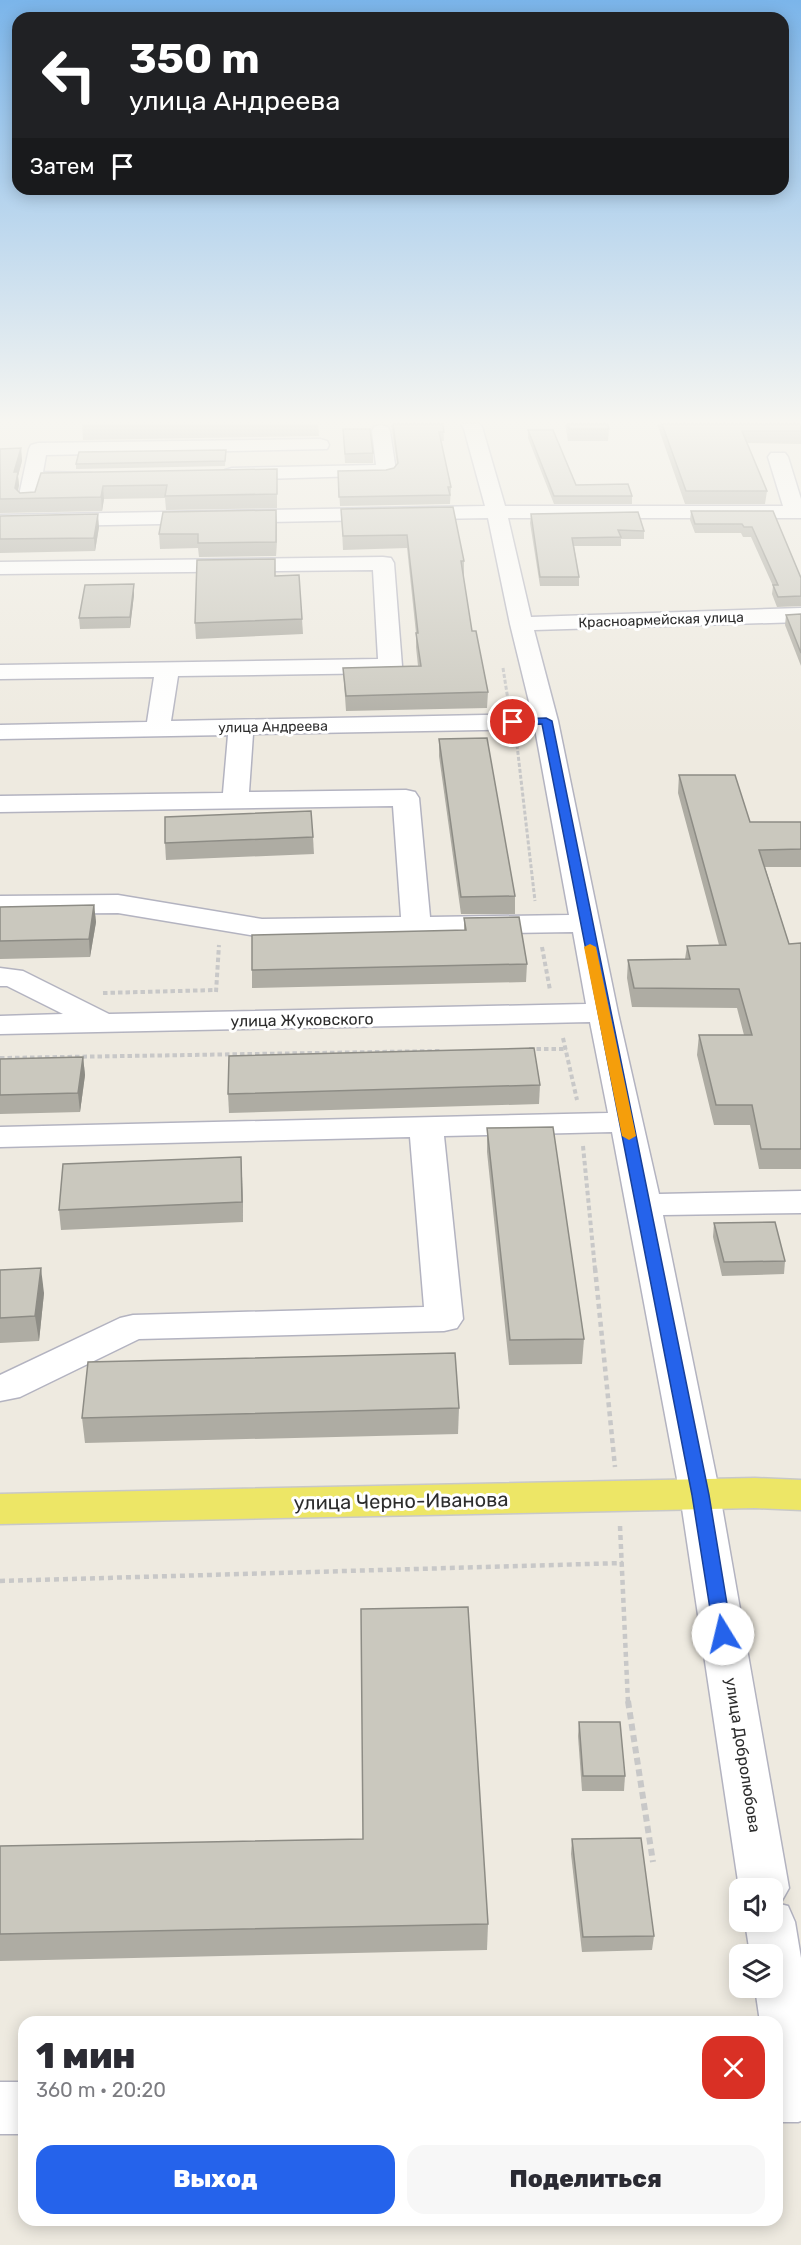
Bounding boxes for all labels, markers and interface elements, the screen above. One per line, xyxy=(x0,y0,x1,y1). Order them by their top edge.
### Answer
text: 350 m xyxy=(129,34,260,84)
icon: left xyxy=(30,36,108,114)
text: улица Андреева xyxy=(129,85,340,117)
icon: arrive xyxy=(106,150,139,183)
text: Затем xyxy=(30,153,94,180)
street label: Красноармейская улица xyxy=(578,609,744,631)
pin xyxy=(487,696,538,747)
icon: arrive xyxy=(496,705,529,738)
street label: улица Андреева xyxy=(218,718,328,736)
street label: улица Жуковского xyxy=(230,1009,374,1031)
street label: улица Черно-Иванова xyxy=(293,1487,509,1515)
position arrow xyxy=(691,1602,755,1666)
street label: улица Добролюбова xyxy=(721,1676,765,1834)
map controls xyxy=(729,1878,783,1998)
button: sound xyxy=(729,1878,783,1932)
button: layers xyxy=(729,1944,783,1998)
text: 1 мин xyxy=(36,2034,136,2077)
button: close xyxy=(702,2036,765,2099)
text: 360 m · 20:20 xyxy=(36,2078,166,2102)
button: Выход xyxy=(36,2145,395,2214)
button: Поделиться xyxy=(407,2145,765,2214)

